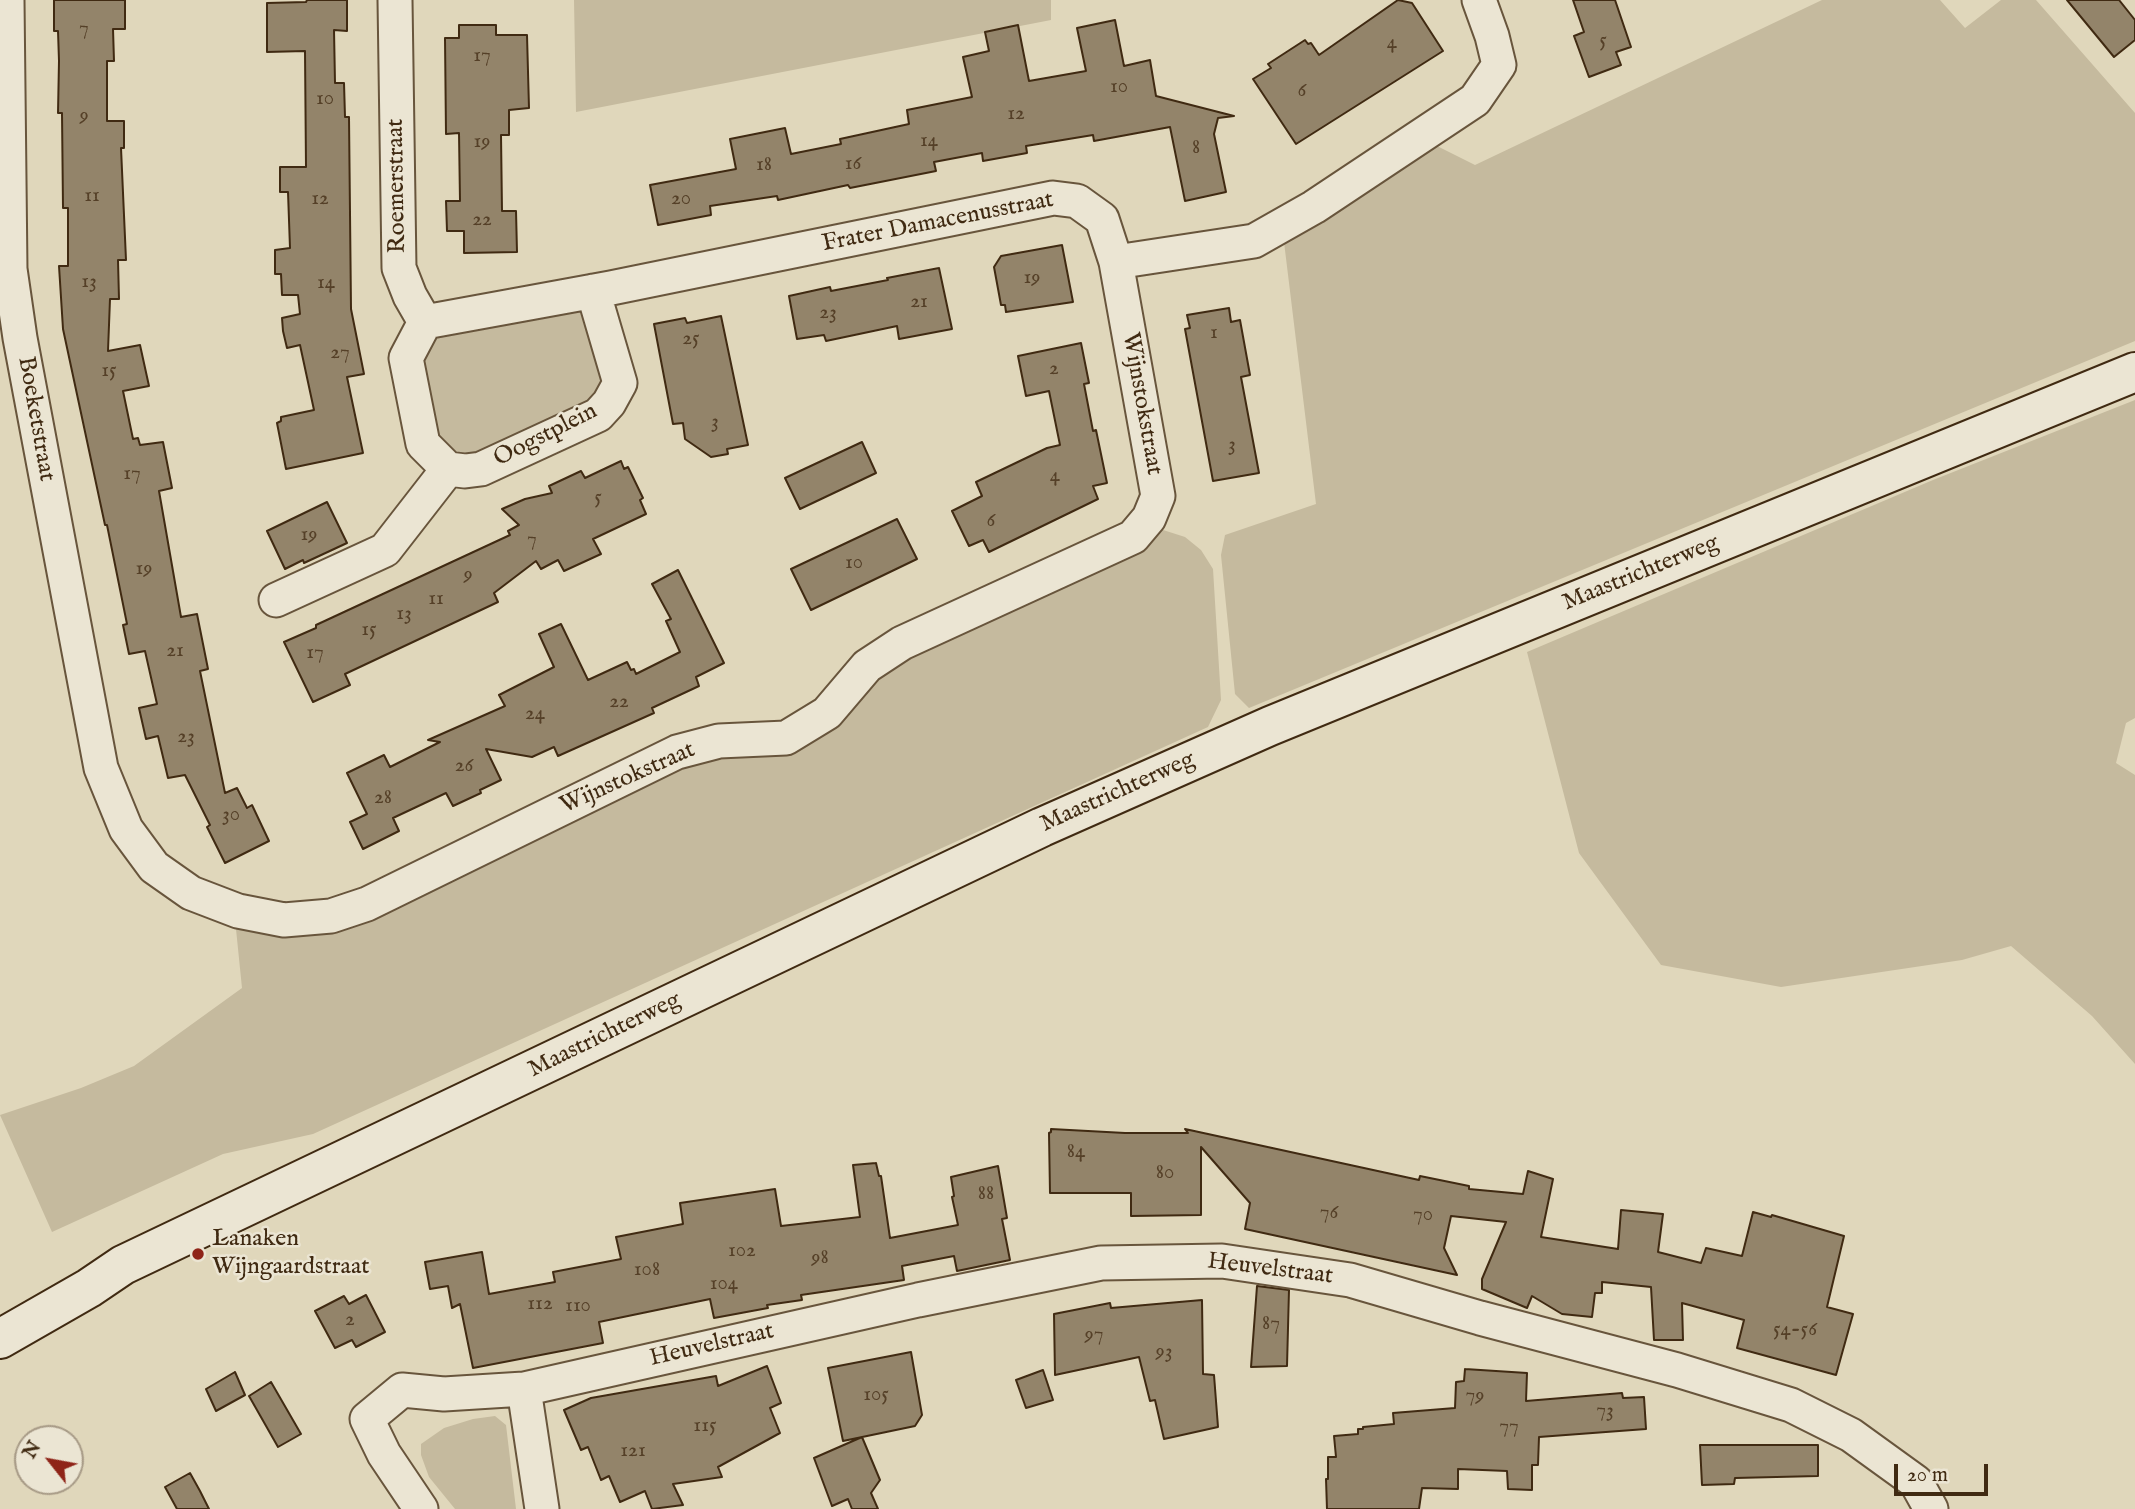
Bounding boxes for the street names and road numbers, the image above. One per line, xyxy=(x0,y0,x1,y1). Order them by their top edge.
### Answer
street label: Roemerstraat xyxy=(382,118,414,254)
street label: Frater Damacenusstraat xyxy=(820,186,1056,260)
street label: Wijnstokstraat xyxy=(1114,330,1168,478)
street label: Boeketstraat xyxy=(10,354,60,484)
street label: Oogstplein xyxy=(490,398,602,474)
street label: Maastrichterweg xyxy=(1559,530,1723,618)
street label: Wijnstokstraat xyxy=(556,736,700,822)
street label: Maastrichterweg xyxy=(1036,746,1200,840)
street label: Maastrichterweg xyxy=(524,987,686,1085)
street label: Heuvelstraat xyxy=(1206,1248,1334,1292)
street label: Heuvelstraat xyxy=(647,1318,777,1374)

